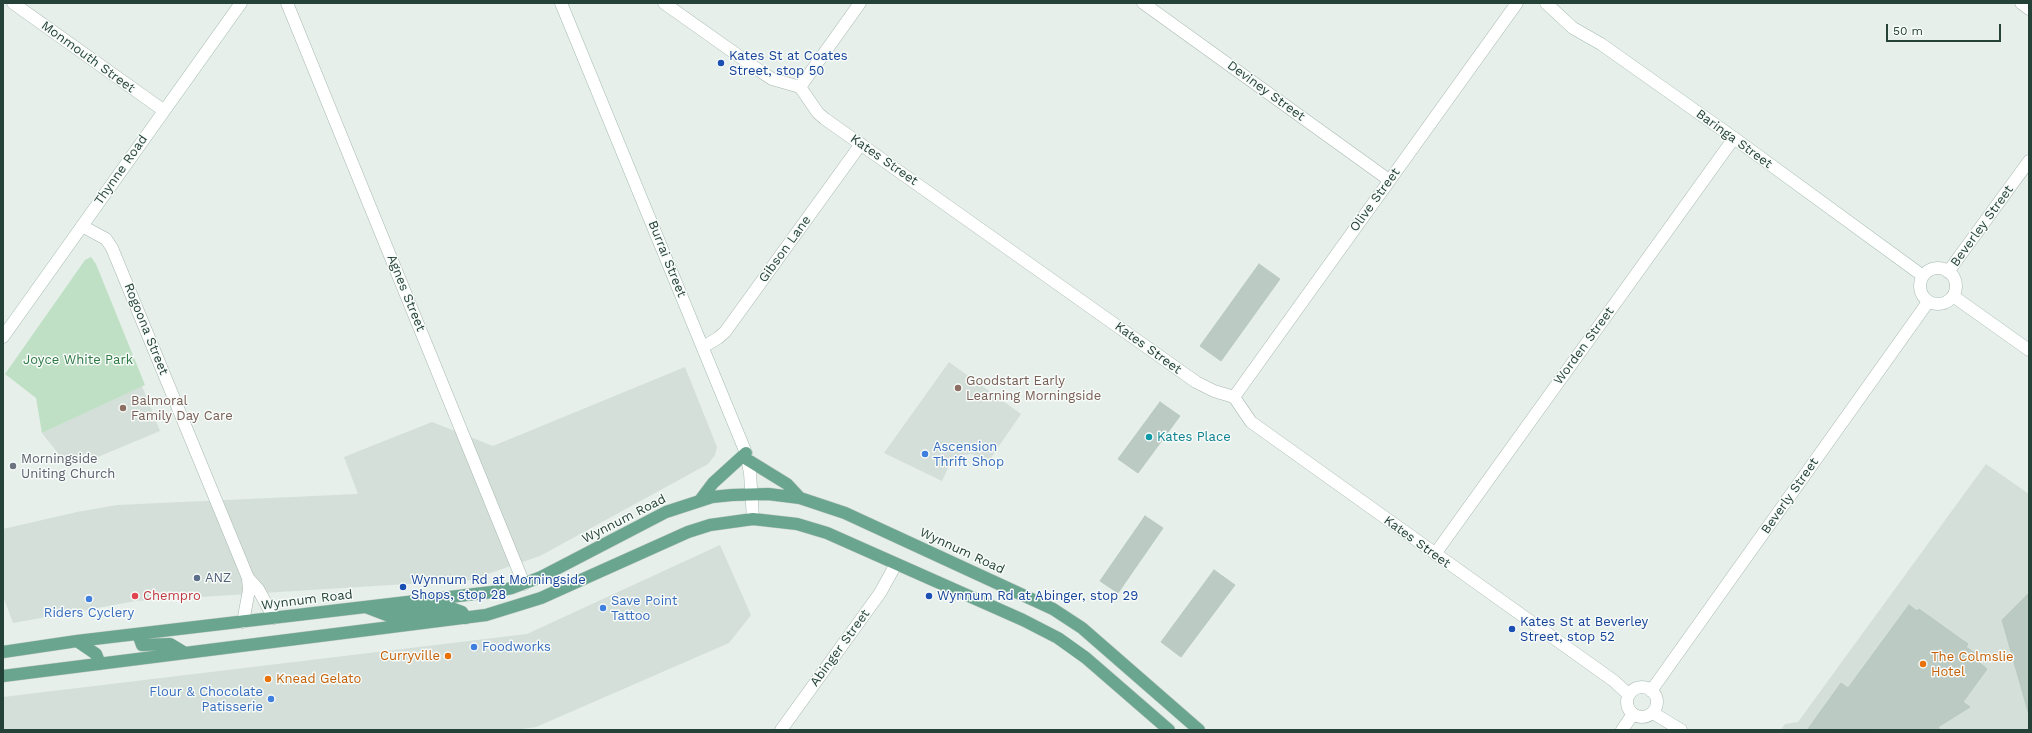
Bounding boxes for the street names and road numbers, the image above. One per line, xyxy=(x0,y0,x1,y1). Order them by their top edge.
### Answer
street label: Monmouth Street xyxy=(38,18,138,96)
street label: Deviney Street xyxy=(1224,58,1308,124)
street label: Baringa Street xyxy=(1693,106,1775,172)
street label: Kates Street xyxy=(847,131,921,189)
street label: Thynne Road xyxy=(91,132,151,208)
street label: Olive Street xyxy=(1347,165,1403,235)
street label: Beverley Street xyxy=(1947,182,2017,270)
street label: Gibson Lane xyxy=(756,213,814,285)
street label: Burrai Street xyxy=(645,218,689,300)
street label: Agnes Street xyxy=(384,252,428,334)
street label: Rogoona Street xyxy=(120,281,172,377)
street label: Worden Street xyxy=(1551,304,1617,388)
street label: Kates Street xyxy=(1112,319,1184,377)
street label: Beverly Street xyxy=(1758,455,1822,537)
street label: Wynnum Road xyxy=(580,491,668,547)
street label: Kates Street xyxy=(1381,513,1453,571)
street label: Wynnum Road xyxy=(917,525,1007,577)
street label: Wynnum Road xyxy=(260,587,354,613)
street label: Abinger Street xyxy=(807,606,873,690)

